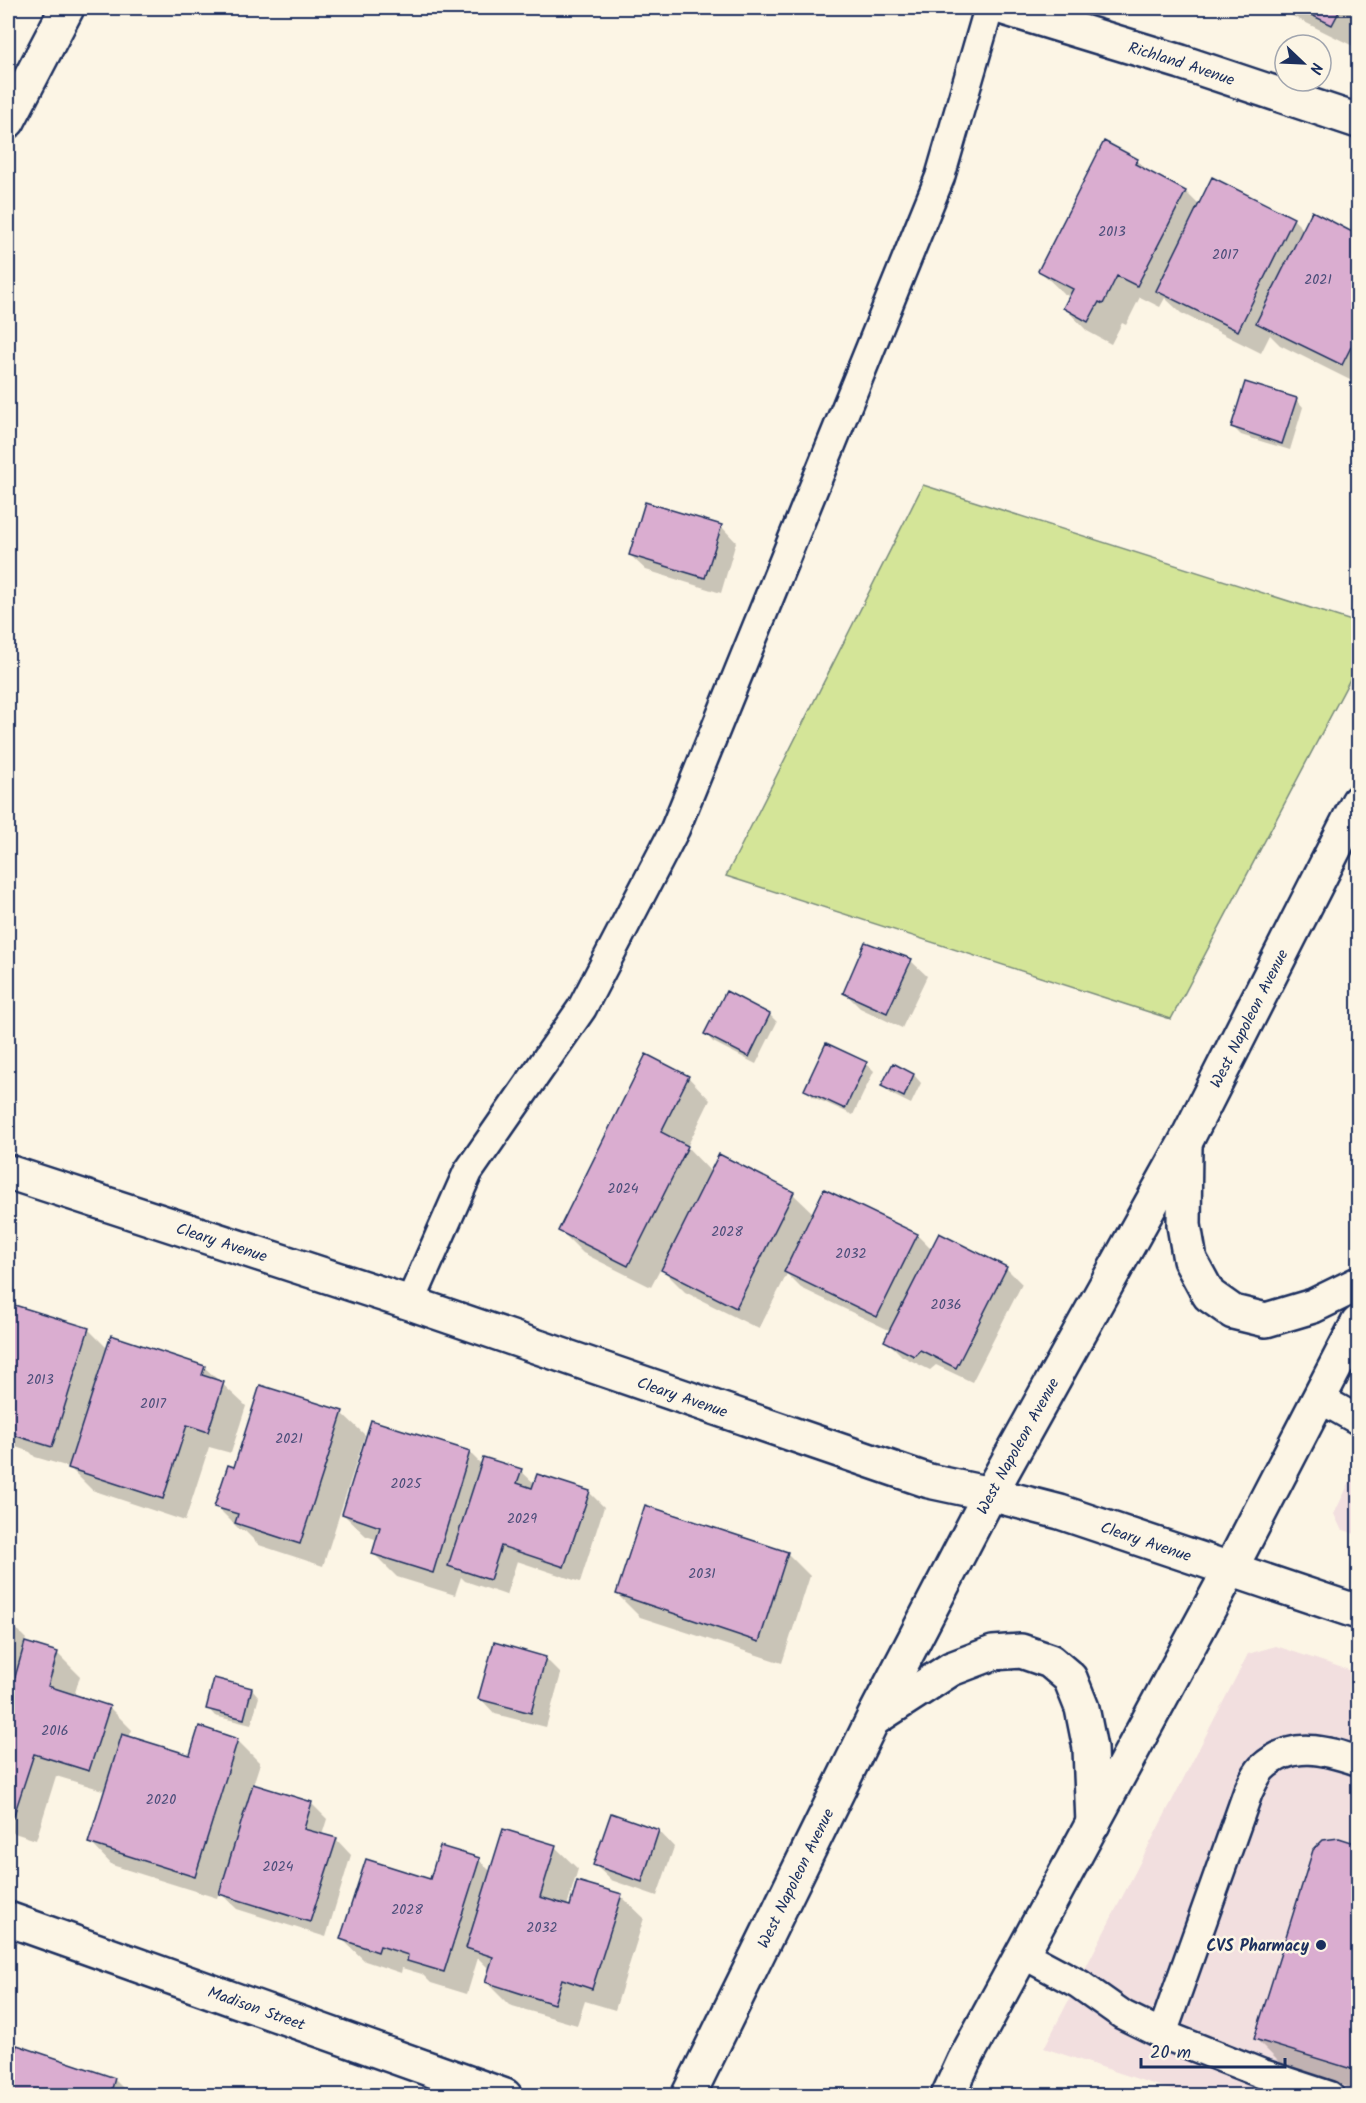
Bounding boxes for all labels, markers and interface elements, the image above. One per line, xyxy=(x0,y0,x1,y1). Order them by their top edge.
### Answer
north arrow xyxy=(1273,33,1333,93)
street label: Richland Avenue xyxy=(1125,36,1238,93)
text: N xyxy=(1302,59,1329,78)
house number: 2013 xyxy=(1098,221,1126,243)
house number: 2017 xyxy=(1212,244,1239,266)
house number: 2021 xyxy=(1304,269,1332,291)
street label: West Napoleon Avenue xyxy=(1204,945,1295,1093)
house number: 2024 xyxy=(608,1178,639,1200)
street label: Cleary Avenue xyxy=(173,1217,270,1270)
house number: 2028 xyxy=(711,1221,743,1243)
house number: 2032 xyxy=(835,1243,867,1265)
house number: 2036 xyxy=(931,1294,961,1316)
house number: 2013 xyxy=(26,1369,54,1391)
street label: Cleary Avenue xyxy=(633,1371,731,1425)
street label: West Napoleon Avenue xyxy=(971,1373,1066,1519)
house number: 2017 xyxy=(140,1393,167,1415)
house number: 2021 xyxy=(275,1428,303,1450)
house number: 2025 xyxy=(391,1473,423,1495)
house number: 2029 xyxy=(507,1508,537,1530)
street label: Cleary Avenue xyxy=(1097,1515,1194,1569)
house number: 2031 xyxy=(688,1563,716,1585)
house number: 2016 xyxy=(41,1720,69,1742)
house number: 2020 xyxy=(146,1789,176,1811)
street label: West Napoleon Avenue xyxy=(751,1804,841,1953)
house number: 2024 xyxy=(263,1856,294,1878)
house number: 2028 xyxy=(391,1899,423,1921)
house number: 2032 xyxy=(526,1917,558,1939)
place label: CVS Pharmacy xyxy=(1206,1934,1310,1959)
marker: CVS Pharmacy xyxy=(1314,1938,1328,1952)
street label: Madison Street xyxy=(204,1980,309,2038)
scale bar xyxy=(1141,2031,1285,2069)
text: 20 m xyxy=(1150,2039,1191,2068)

